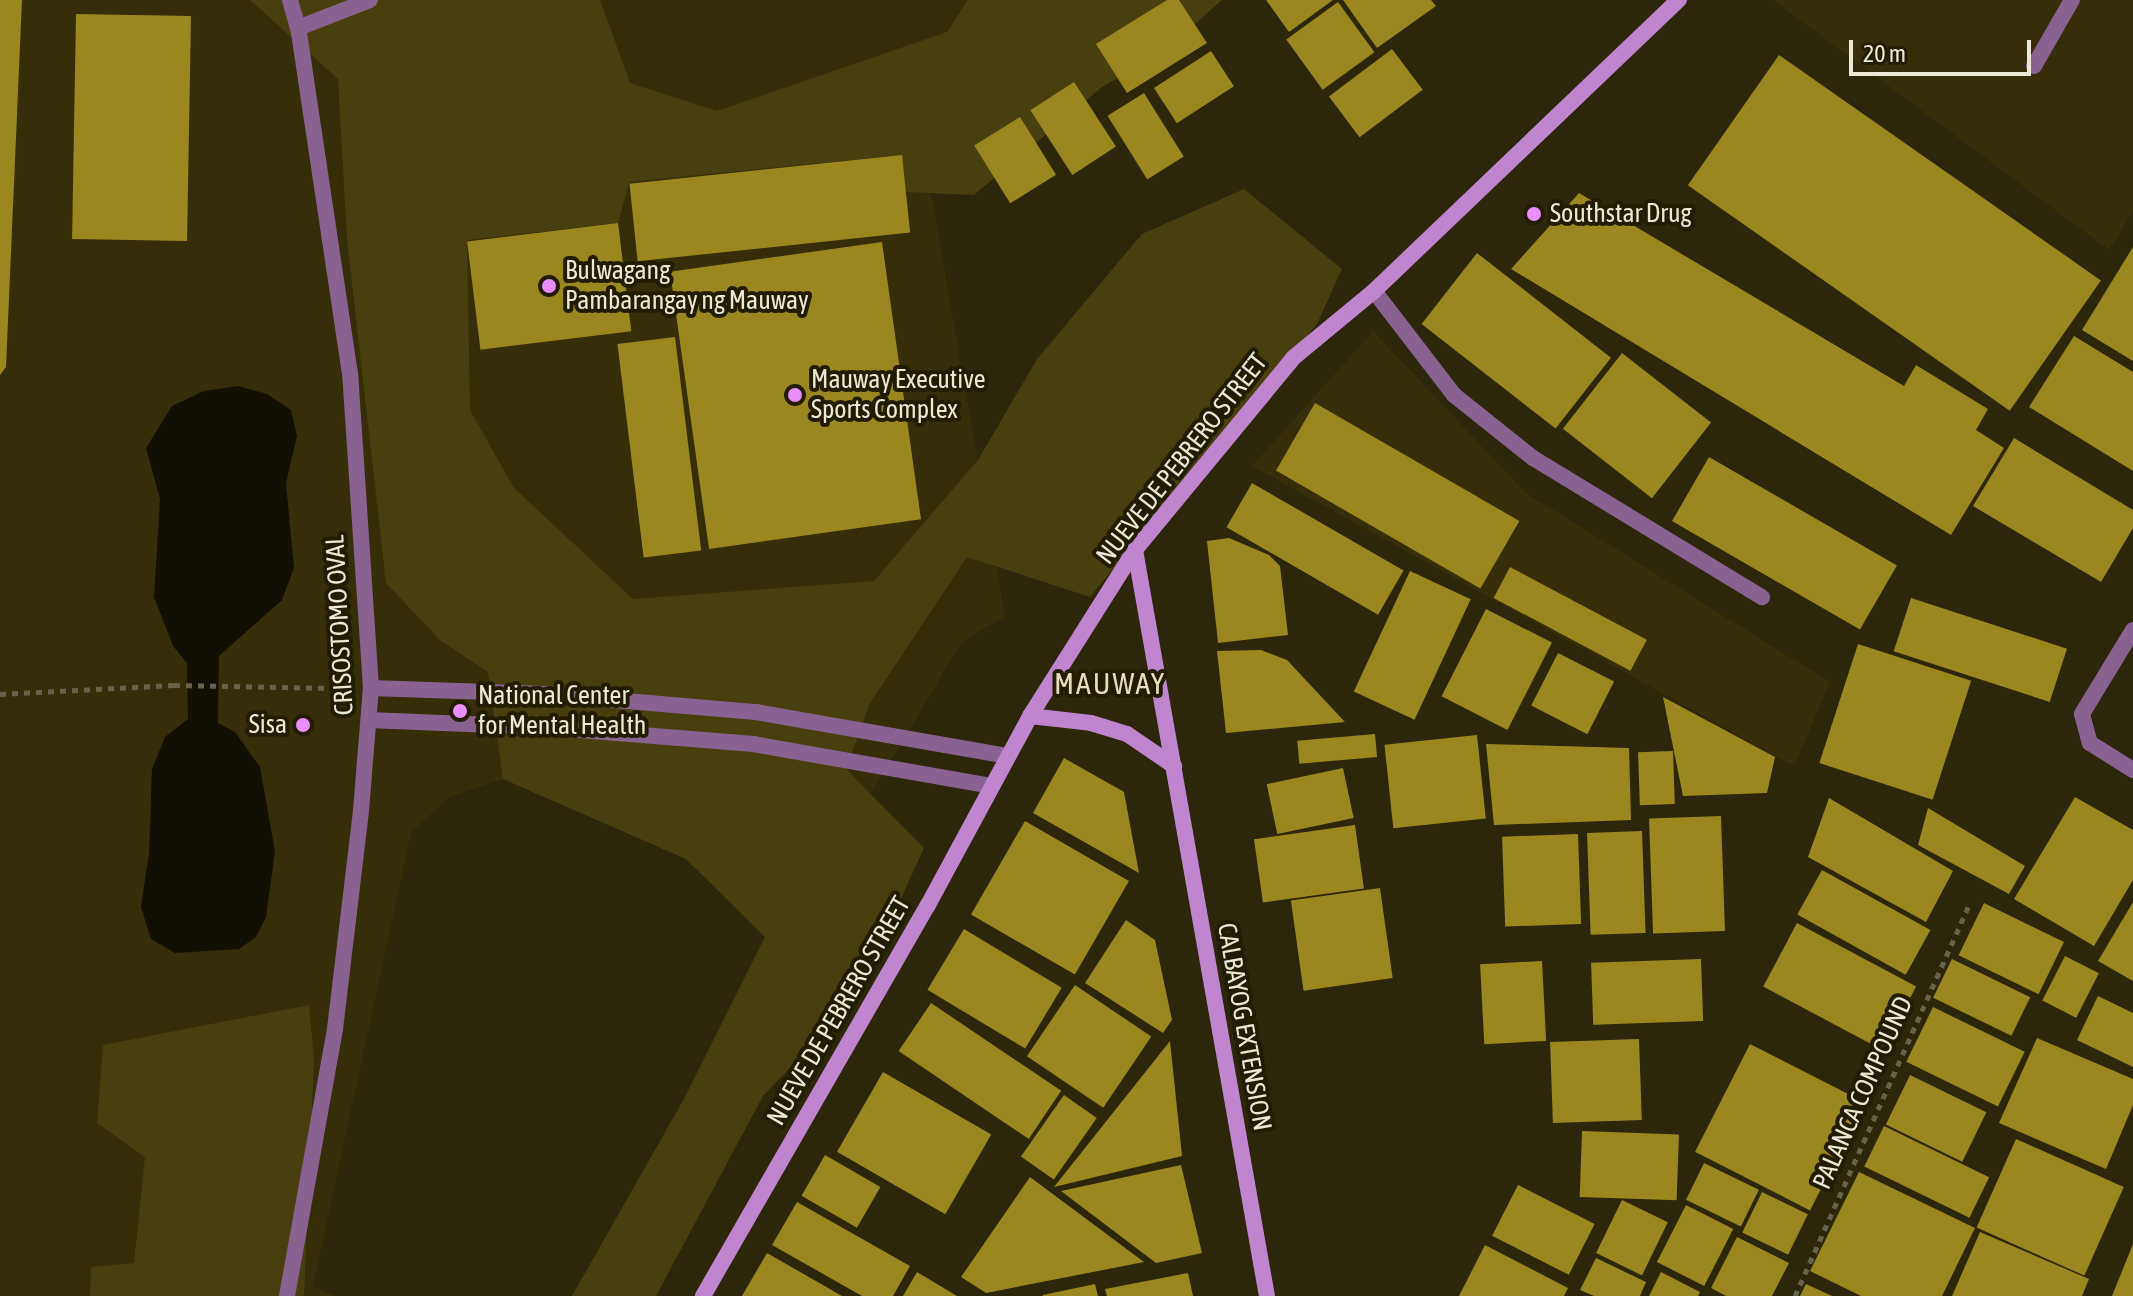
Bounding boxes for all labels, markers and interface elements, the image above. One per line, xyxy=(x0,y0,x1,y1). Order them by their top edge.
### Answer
scale bar xyxy=(1853,24,2035,74)
text: 20 m xyxy=(1863,40,1906,67)
place label: Southstar Drug xyxy=(1550,198,1692,230)
marker: Southstar Drug xyxy=(1525,205,1543,223)
place label: Bulwagang Pambarangay ng Mauway xyxy=(565,255,809,316)
marker: Bulwagang Pambarangay ng Mauway xyxy=(540,277,558,295)
street label: NUEVE DE PEBRERO STREET xyxy=(1090,347,1274,571)
place label: Mauway Executive Sports Complex xyxy=(811,364,986,426)
marker: Mauway Executive Sports Complex xyxy=(786,386,804,404)
street label: CRISOSTOMO OVAL xyxy=(320,534,360,716)
district label: MAUWAY xyxy=(1054,665,1166,701)
place label: National Center for Mental Health xyxy=(478,680,646,742)
marker: National Center for Mental Health xyxy=(449,700,471,722)
place label: Sisa xyxy=(249,709,287,741)
marker: Sisa xyxy=(294,716,312,734)
street label: NUEVE DE PEBRERO STREET xyxy=(761,891,917,1131)
street label: CALBAYOG EXTENSION xyxy=(1210,921,1278,1133)
street label: PALANCA COMPOUND xyxy=(1807,992,1919,1194)

